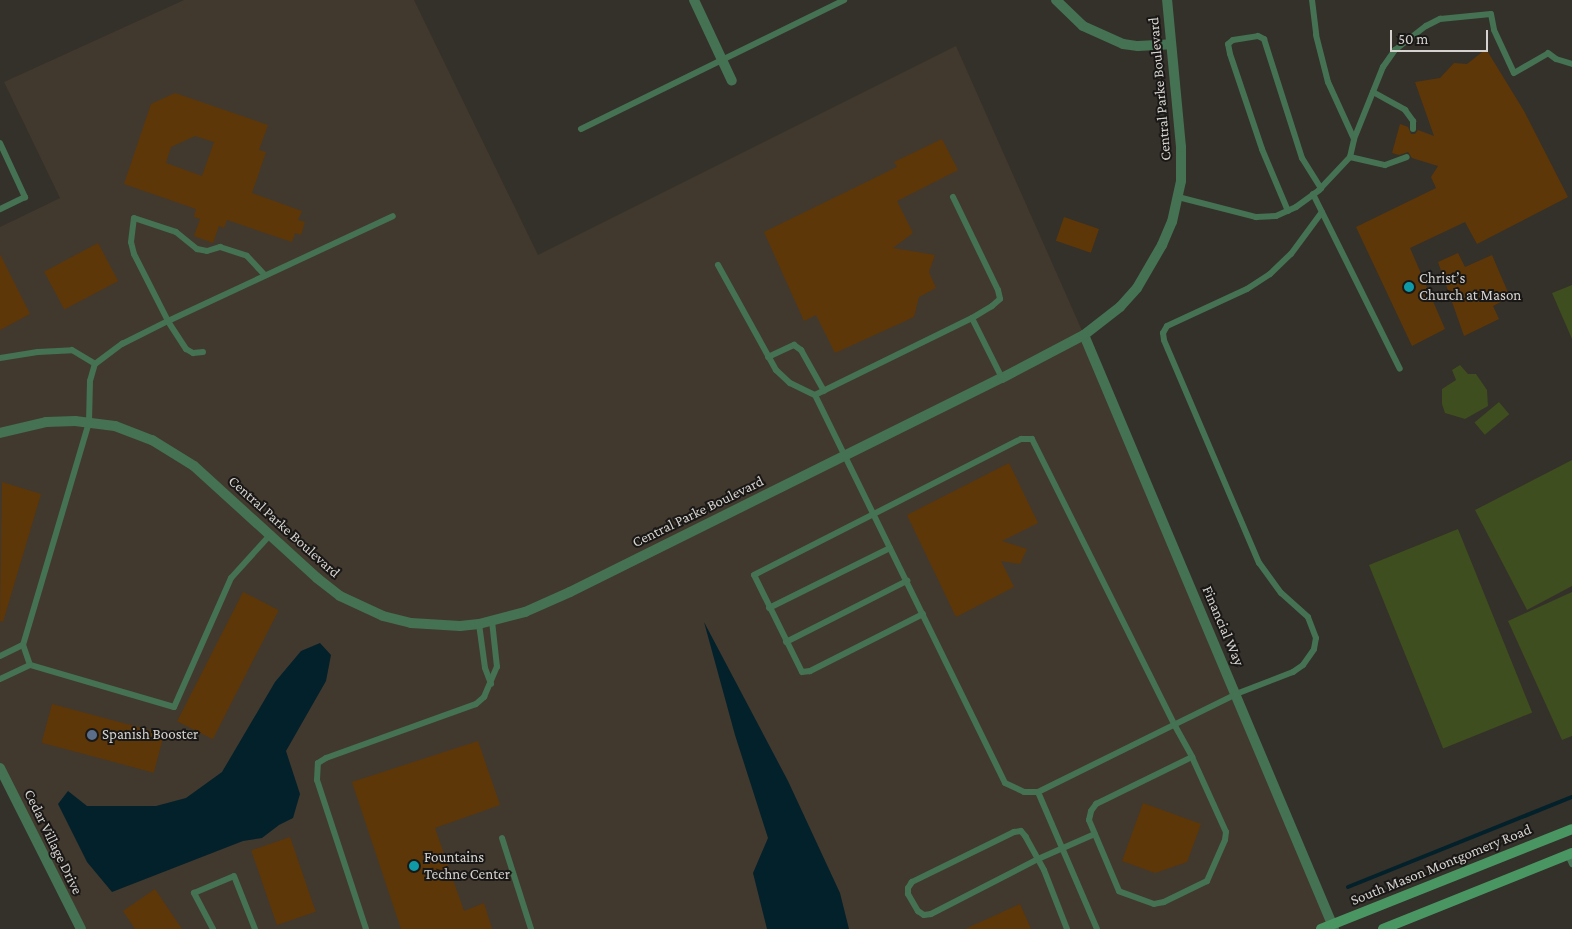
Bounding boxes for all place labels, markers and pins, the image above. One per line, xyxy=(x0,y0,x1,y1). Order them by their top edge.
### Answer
place label: Christ’s Church at Mason xyxy=(1419,269,1521,304)
marker: Christ’s Church at Mason xyxy=(1403,281,1415,293)
place label: Spanish Booster xyxy=(102,726,198,744)
marker: Spanish Booster xyxy=(86,729,98,741)
place label: Fountains Techne Center xyxy=(424,848,510,883)
marker: Fountains Techne Center xyxy=(408,860,420,872)

